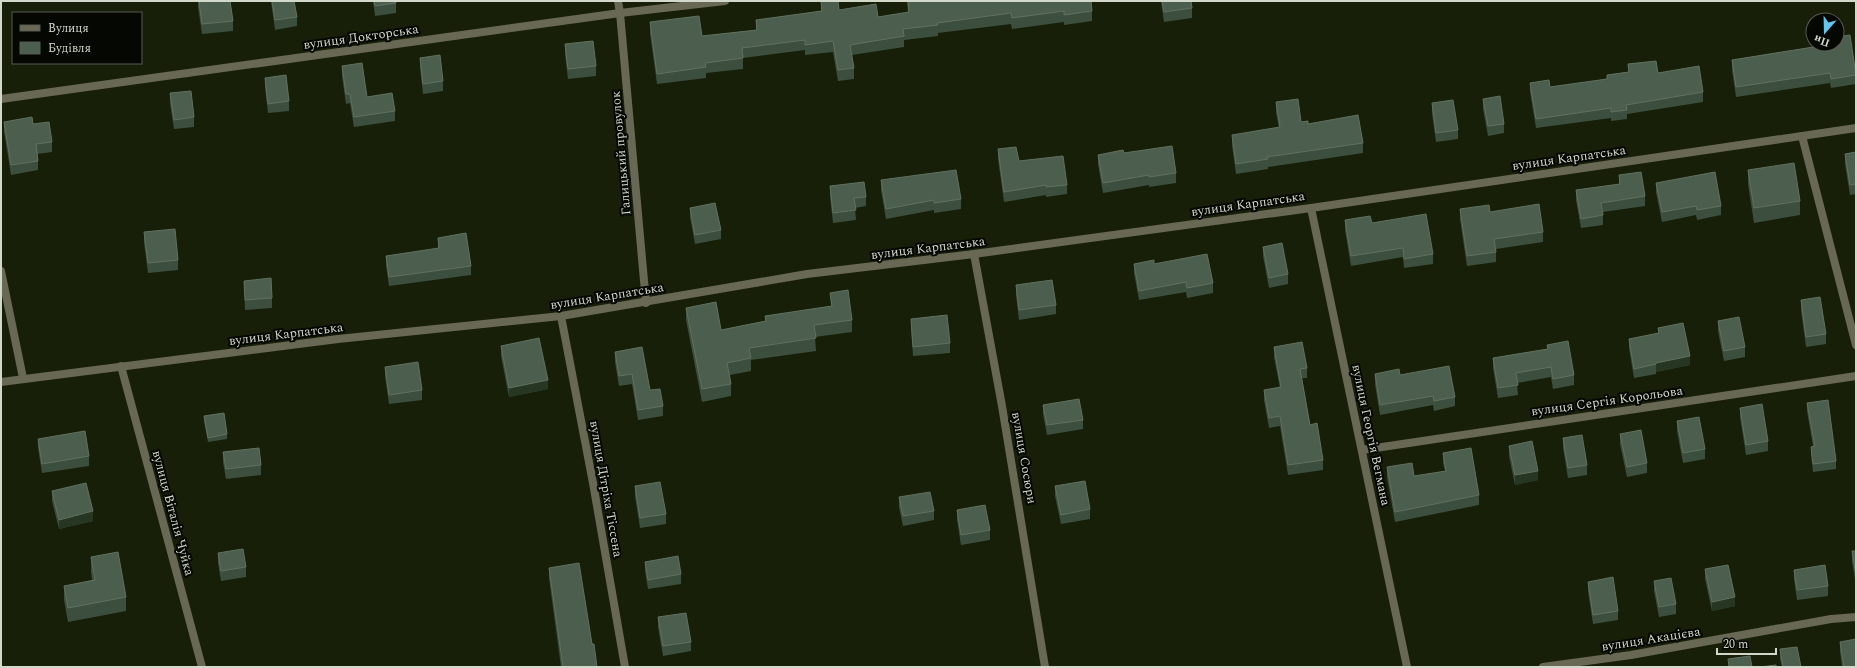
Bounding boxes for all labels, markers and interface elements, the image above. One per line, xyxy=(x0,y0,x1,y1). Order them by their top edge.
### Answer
legend xyxy=(12,12,142,64)
north arrow xyxy=(1805,12,1845,52)
text: Вулиця xyxy=(48,19,89,38)
street label: вулиця Докторська xyxy=(302,19,421,55)
text: Пн xyxy=(1811,30,1832,52)
text: Будівля xyxy=(48,39,91,58)
street label: Галицький провулок xyxy=(606,90,636,216)
street label: вулиця Карпатська xyxy=(1511,140,1628,176)
street label: вулиця Карпатська xyxy=(1190,186,1307,222)
street label: вулиця Карпатська xyxy=(870,231,987,265)
street label: вулиця Карпатська xyxy=(549,277,666,315)
street label: вулиця Карпатська xyxy=(228,317,345,351)
street label: вулиця Георгія Вегмана xyxy=(1346,363,1396,508)
street label: вулиця Сергія Корольова xyxy=(1530,380,1685,422)
street label: вулиця Сосюри xyxy=(1006,410,1042,506)
street label: вулиця Дітріха Тіссена xyxy=(584,419,628,560)
street label: вулиця Віталія Чуйка xyxy=(147,448,200,579)
street label: вулиця Акацієва xyxy=(1600,621,1703,657)
scale bar xyxy=(1717,630,1776,656)
text: 20 m xyxy=(1723,635,1748,654)

